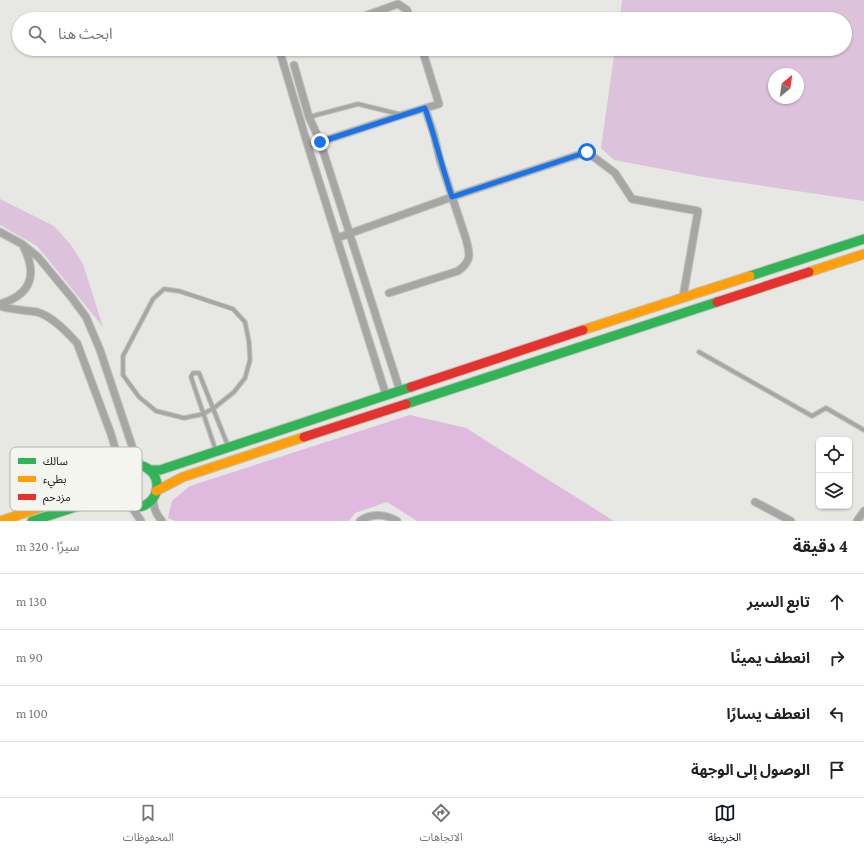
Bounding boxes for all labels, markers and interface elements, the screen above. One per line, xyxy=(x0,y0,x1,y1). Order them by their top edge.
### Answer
search box xyxy=(12,12,852,56)
icon: search xyxy=(26,23,48,45)
text: ابحث هنا xyxy=(58,26,113,42)
north arrow xyxy=(768,68,804,104)
route end xyxy=(311,133,329,151)
route start xyxy=(578,143,596,161)
map controls xyxy=(816,437,852,509)
button: locate xyxy=(816,437,852,473)
legend xyxy=(10,447,142,511)
text: سالك xyxy=(43,455,68,467)
text: بطيء xyxy=(43,473,66,489)
button: layers xyxy=(816,473,852,509)
text: مزدحم xyxy=(43,491,71,506)
text: 4 دقيقة xyxy=(793,537,848,556)
text: سيرًا · 320 m xyxy=(16,539,80,554)
icon: ahead xyxy=(826,591,848,613)
text: 130 m xyxy=(16,594,47,609)
text: تابع السير xyxy=(747,594,810,610)
icon: right xyxy=(826,647,848,669)
text: 90 m xyxy=(16,650,43,665)
text: انعطف يمينًا xyxy=(730,650,810,666)
icon: left xyxy=(826,703,848,725)
text: 100 m xyxy=(16,706,48,721)
text: انعطف يسارًا xyxy=(727,706,810,722)
icon: arrive xyxy=(826,759,848,781)
text: الوصول إلى الوجهة xyxy=(691,762,810,778)
tab: المحفوظات xyxy=(123,802,174,849)
tab: الاتجاهات xyxy=(420,802,463,849)
tab: الخريطة xyxy=(708,802,741,849)

